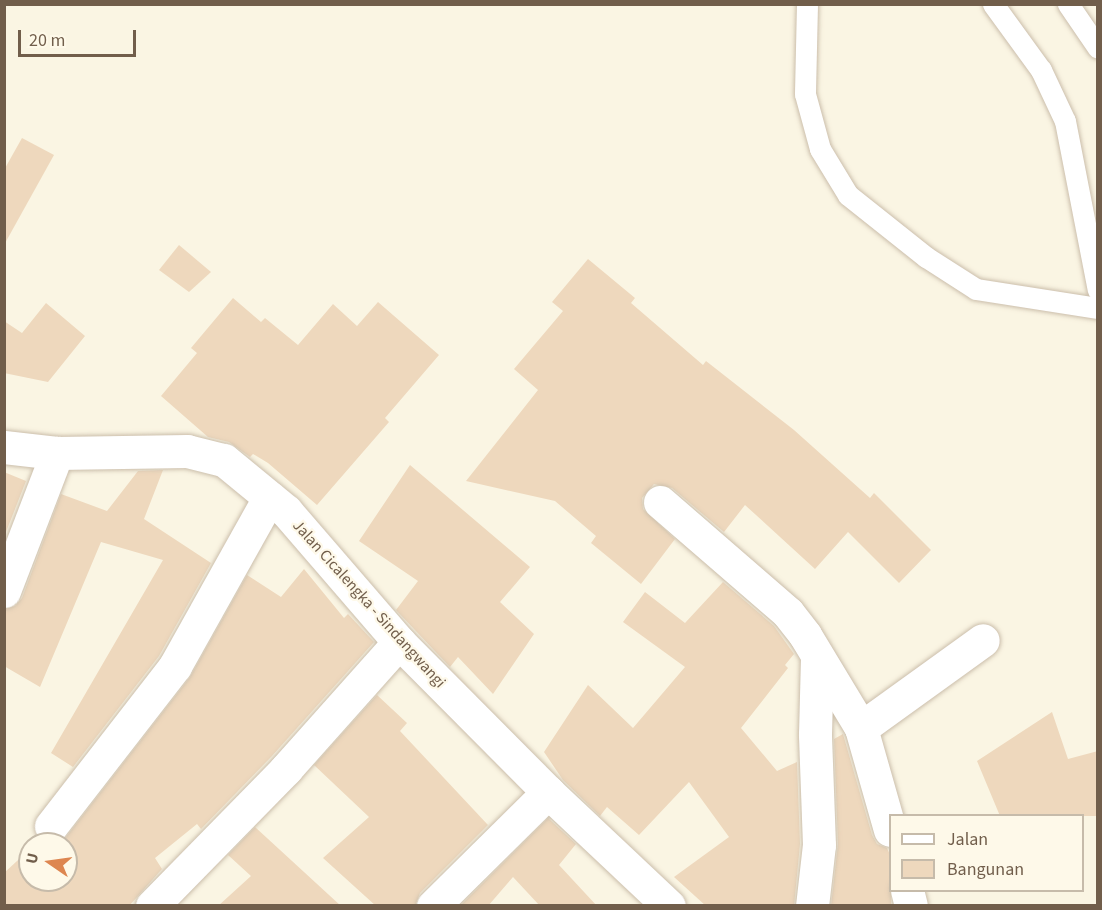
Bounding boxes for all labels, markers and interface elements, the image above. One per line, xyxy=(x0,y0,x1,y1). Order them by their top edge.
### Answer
scale bar xyxy=(21,18,140,56)
text: 20 m xyxy=(29,28,65,53)
street label: Jalan Cicalengka - Sindangwangi xyxy=(289,516,449,692)
legend xyxy=(889,814,1084,892)
text: Jalan xyxy=(947,827,988,852)
north arrow xyxy=(18,832,78,892)
text: U xyxy=(20,851,44,866)
text: Bangunan xyxy=(947,857,1024,882)

